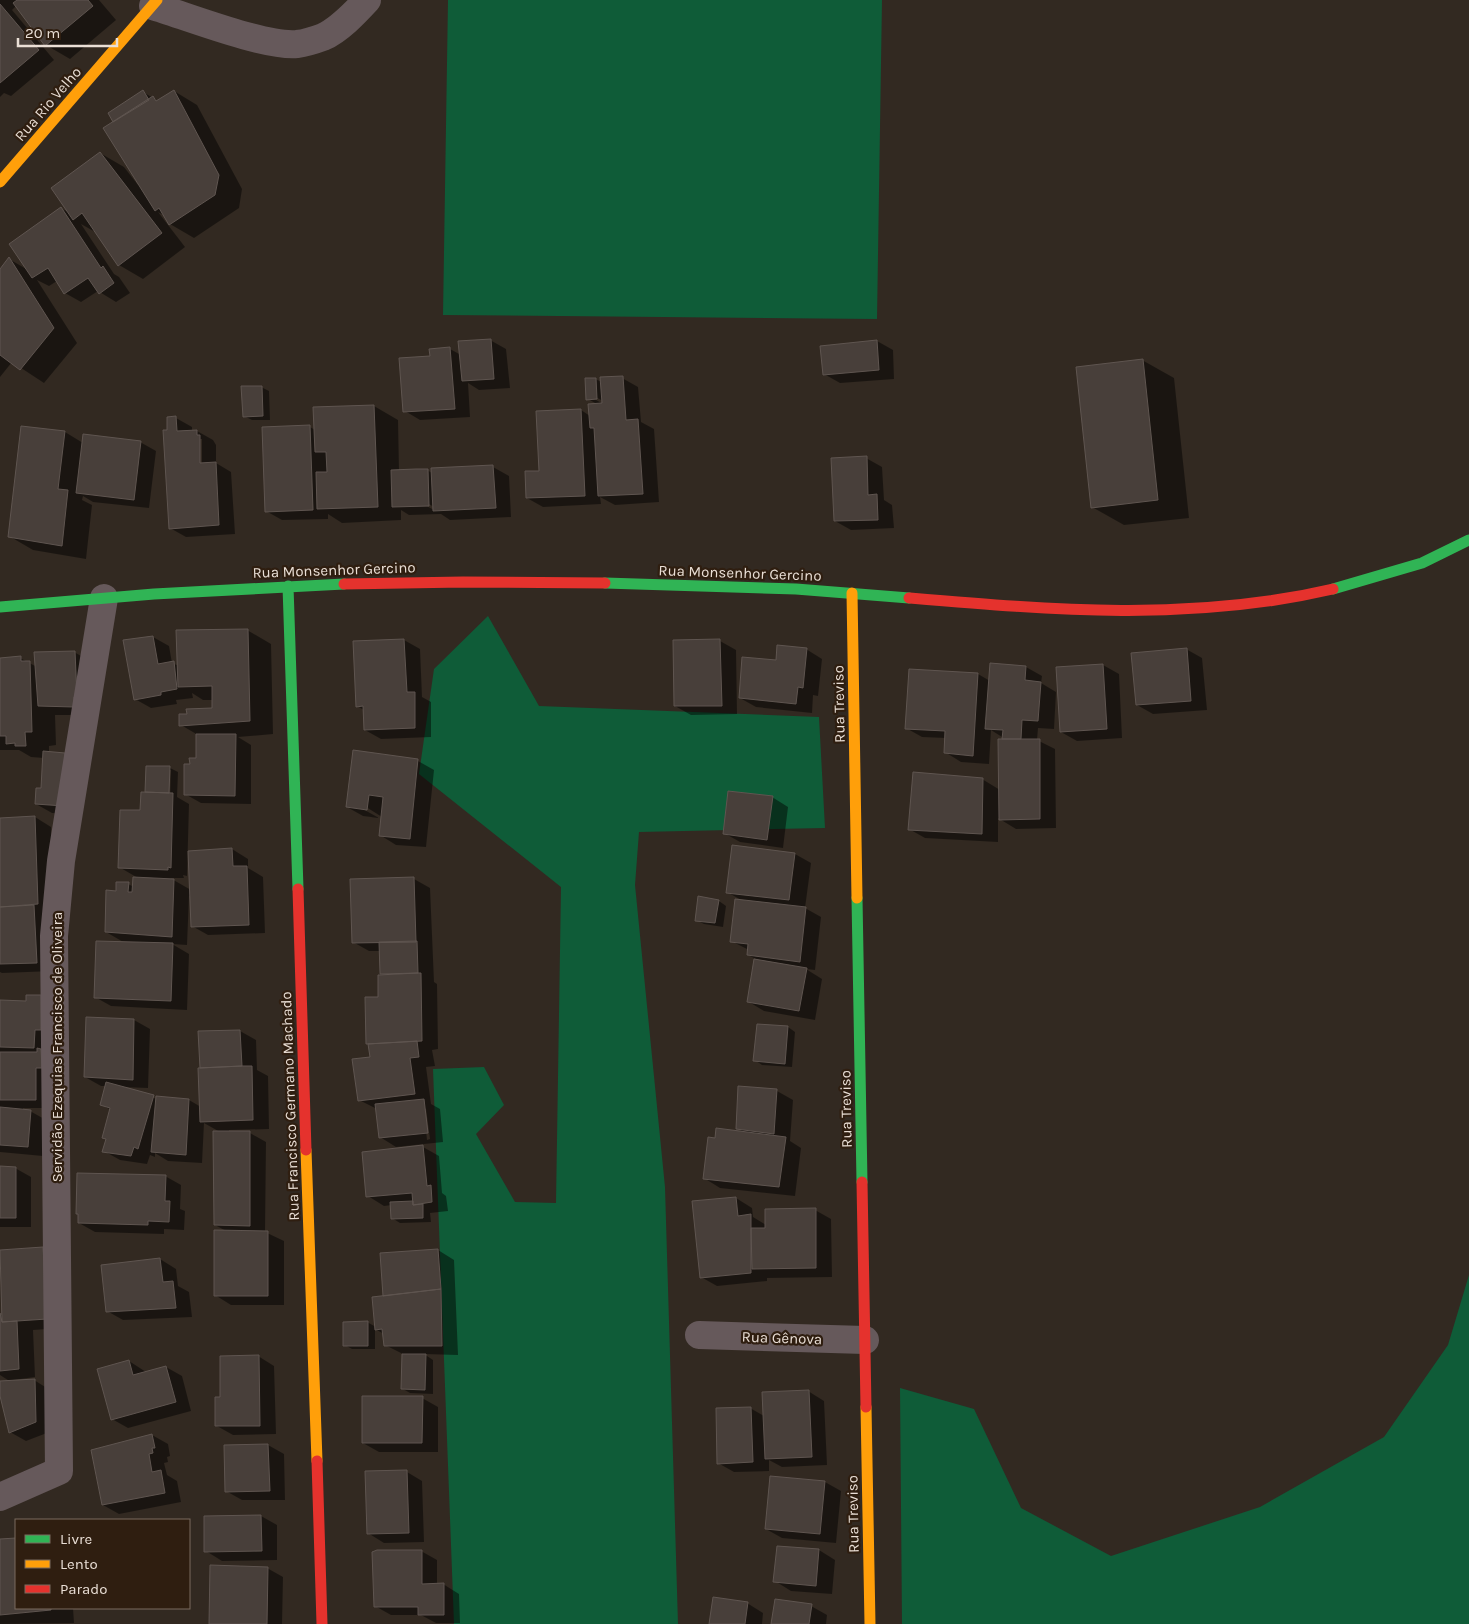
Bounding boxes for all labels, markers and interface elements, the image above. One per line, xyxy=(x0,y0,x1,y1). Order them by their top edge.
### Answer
scale bar xyxy=(18,15,116,47)
text: 20 m xyxy=(25,24,60,42)
street label: Rua Rio Velho xyxy=(11,63,85,145)
street label: Rua Monsenhor Gercino xyxy=(252,558,416,582)
street label: Rua Monsenhor Gercino xyxy=(658,561,822,585)
street label: Rua Treviso xyxy=(829,665,849,743)
street label: Servidão Ezequias Francisco de Oliveira xyxy=(48,912,66,1182)
street label: Rua Francisco Germano Machado xyxy=(277,991,303,1221)
street label: Rua Treviso xyxy=(836,1070,856,1148)
street label: Rua Gênova xyxy=(741,1328,823,1348)
street label: Rua Treviso xyxy=(843,1475,863,1553)
legend xyxy=(15,1519,190,1609)
text: Livre xyxy=(60,1530,92,1548)
text: Lento xyxy=(60,1555,98,1573)
text: Parado xyxy=(60,1580,107,1598)

